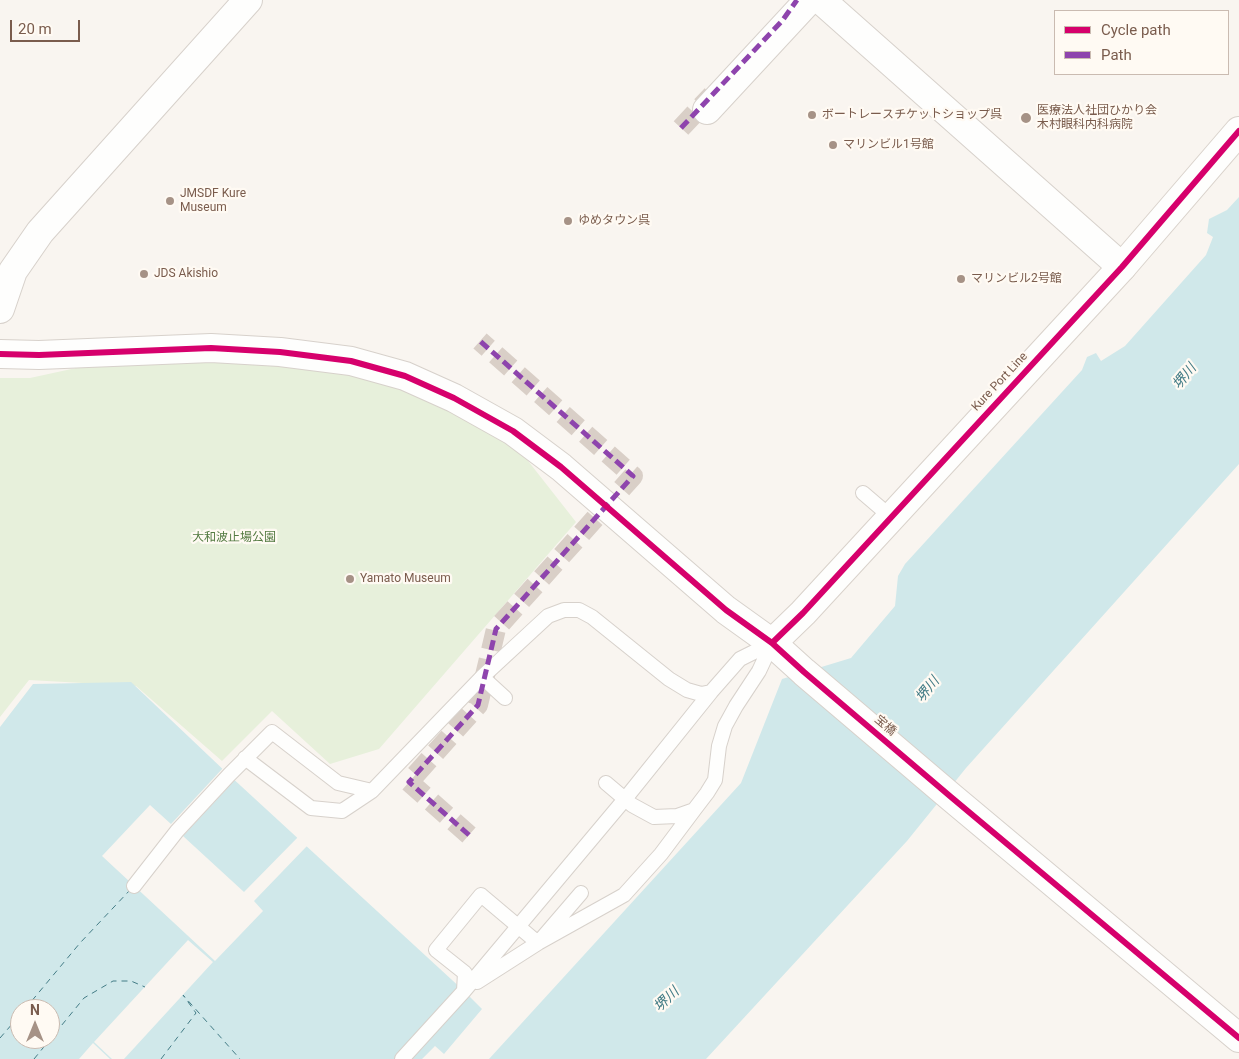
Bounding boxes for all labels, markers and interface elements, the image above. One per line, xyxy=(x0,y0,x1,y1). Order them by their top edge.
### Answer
scale bar xyxy=(12,10,82,42)
legend xyxy=(1054,10,1229,75)
text: 20 m xyxy=(18,20,52,38)
text: Cycle path xyxy=(1101,21,1171,39)
text: Path xyxy=(1101,46,1132,64)
place label: 医療法人社団ひかり会 木村眼科内科病院 xyxy=(1037,104,1157,132)
place label: ボートレースチケットショップ呉 xyxy=(822,108,1002,122)
marker: ボートレースチケットショップ呉 xyxy=(806,109,818,121)
marker: 医療法人社団ひかり会 木村眼科内科病院 xyxy=(1019,111,1033,125)
place label: マリンビル1号館 xyxy=(843,138,934,152)
marker: マリンビル1号館 xyxy=(827,139,839,151)
place label: JMSDF Kure Museum xyxy=(180,187,246,215)
marker: JMSDF Kure Museum xyxy=(164,195,176,207)
place label: ゆめタウン呉 xyxy=(578,214,650,228)
marker: ゆめタウン呉 xyxy=(562,215,574,227)
place label: JDS Akishio xyxy=(154,267,218,281)
marker: JDS Akishio xyxy=(138,268,150,280)
place label: マリンビル2号館 xyxy=(971,272,1062,286)
marker: マリンビル2号館 xyxy=(955,273,967,285)
street label: Kure Port Line xyxy=(969,350,1031,414)
water label: 堺川 xyxy=(1170,361,1200,393)
park label: 大和波止場公園 xyxy=(192,531,276,545)
place label: Yamato Museum xyxy=(360,572,451,586)
marker: Yamato Museum xyxy=(344,573,356,585)
water label: 堺川 xyxy=(913,674,943,706)
street label: 宝橋 xyxy=(871,713,899,739)
water label: 堺川 xyxy=(651,984,683,1016)
north arrow xyxy=(10,999,60,1049)
text: N xyxy=(30,1002,40,1018)

